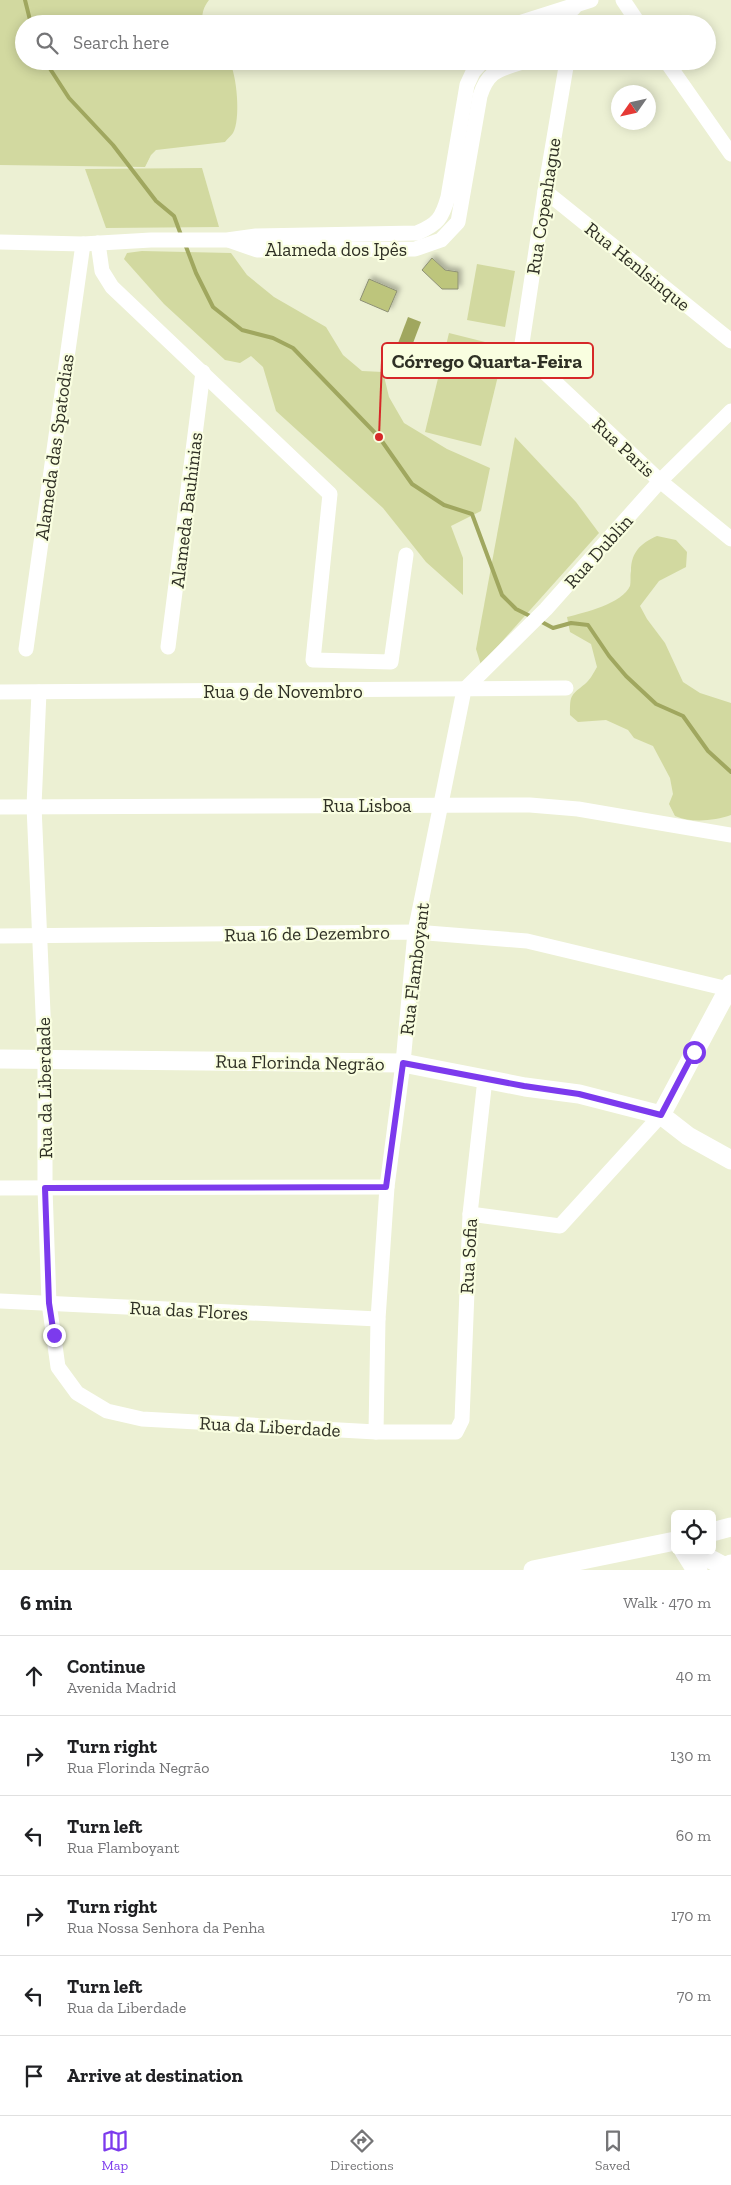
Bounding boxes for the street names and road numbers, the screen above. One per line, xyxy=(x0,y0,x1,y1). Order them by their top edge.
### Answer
street label: Rua Copenhague xyxy=(521,136,566,276)
street label: Rua Henlsinque xyxy=(580,217,695,316)
street label: Alameda dos Ipês xyxy=(265,238,407,261)
street label: Alameda das Spatodias xyxy=(30,352,79,542)
street label: Rua Paris xyxy=(587,413,660,482)
street label: Alameda Bauhinias xyxy=(166,431,207,589)
street label: Rua Dublin xyxy=(559,510,638,593)
street label: Rua 9 de Novembro xyxy=(203,680,363,703)
street label: Rua Lisboa xyxy=(323,794,411,817)
street label: Rua Flamboyant xyxy=(395,901,434,1037)
street label: Rua 16 de Dezembro xyxy=(224,921,390,946)
street label: Rua da Liberdade xyxy=(32,1017,57,1159)
street label: Rua Florinda Negrão xyxy=(215,1050,385,1075)
street label: Rua Sofia xyxy=(455,1218,482,1294)
street label: Rua das Flores xyxy=(129,1296,249,1325)
street label: Rua da Liberdade xyxy=(199,1411,341,1442)

